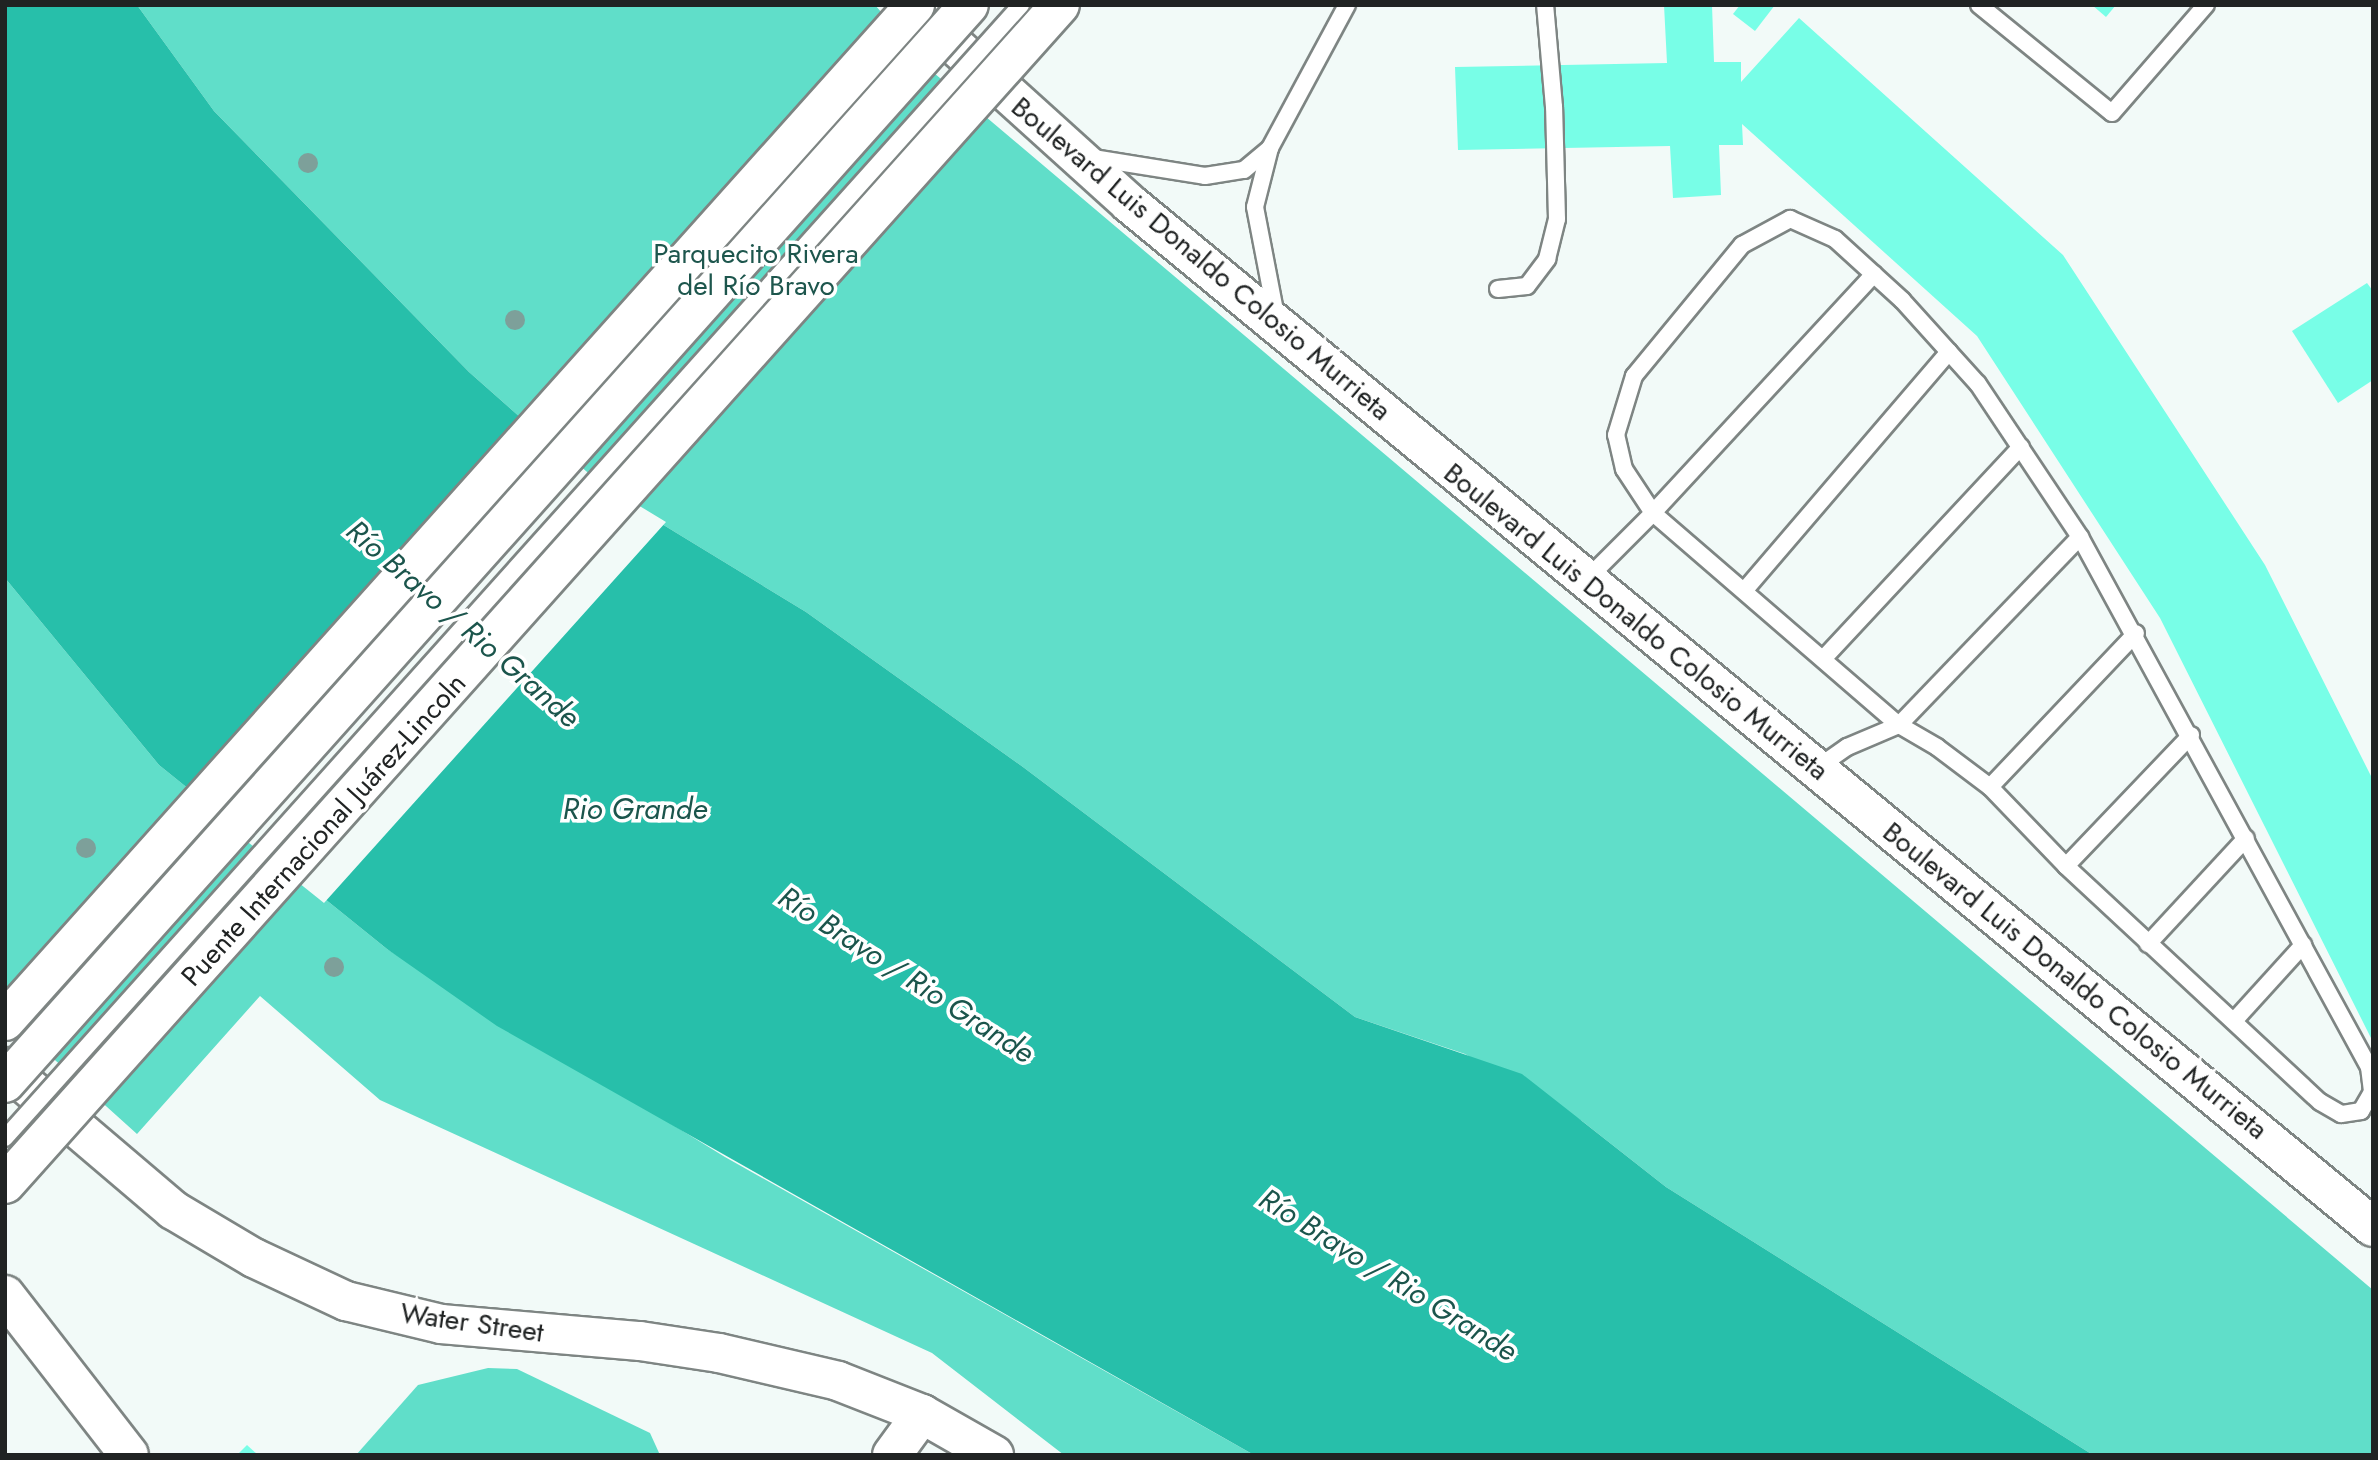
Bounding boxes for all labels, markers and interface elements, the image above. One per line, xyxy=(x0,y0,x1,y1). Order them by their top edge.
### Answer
street label: Boulevard Luis Donaldo Colosio Murrieta xyxy=(1004,90,1398,428)
park label: Parquecito Rivera del Río Bravo xyxy=(653,237,859,303)
street label: Boulevard Luis Donaldo Colosio Murrieta xyxy=(1437,456,1835,788)
water label: Río Bravo / Rio Grande xyxy=(339,513,587,735)
street label: Puente Internacional Juárez-Lincoln xyxy=(175,667,473,993)
water label: Rio Grande xyxy=(563,791,707,827)
street label: Boulevard Luis Donaldo Colosio Murrieta xyxy=(1876,815,2274,1147)
water label: Río Bravo / Rio Grande xyxy=(771,879,1041,1071)
water label: Río Bravo / Rio Grande xyxy=(1252,1181,1524,1369)
street label: Water Street xyxy=(398,1296,546,1350)

